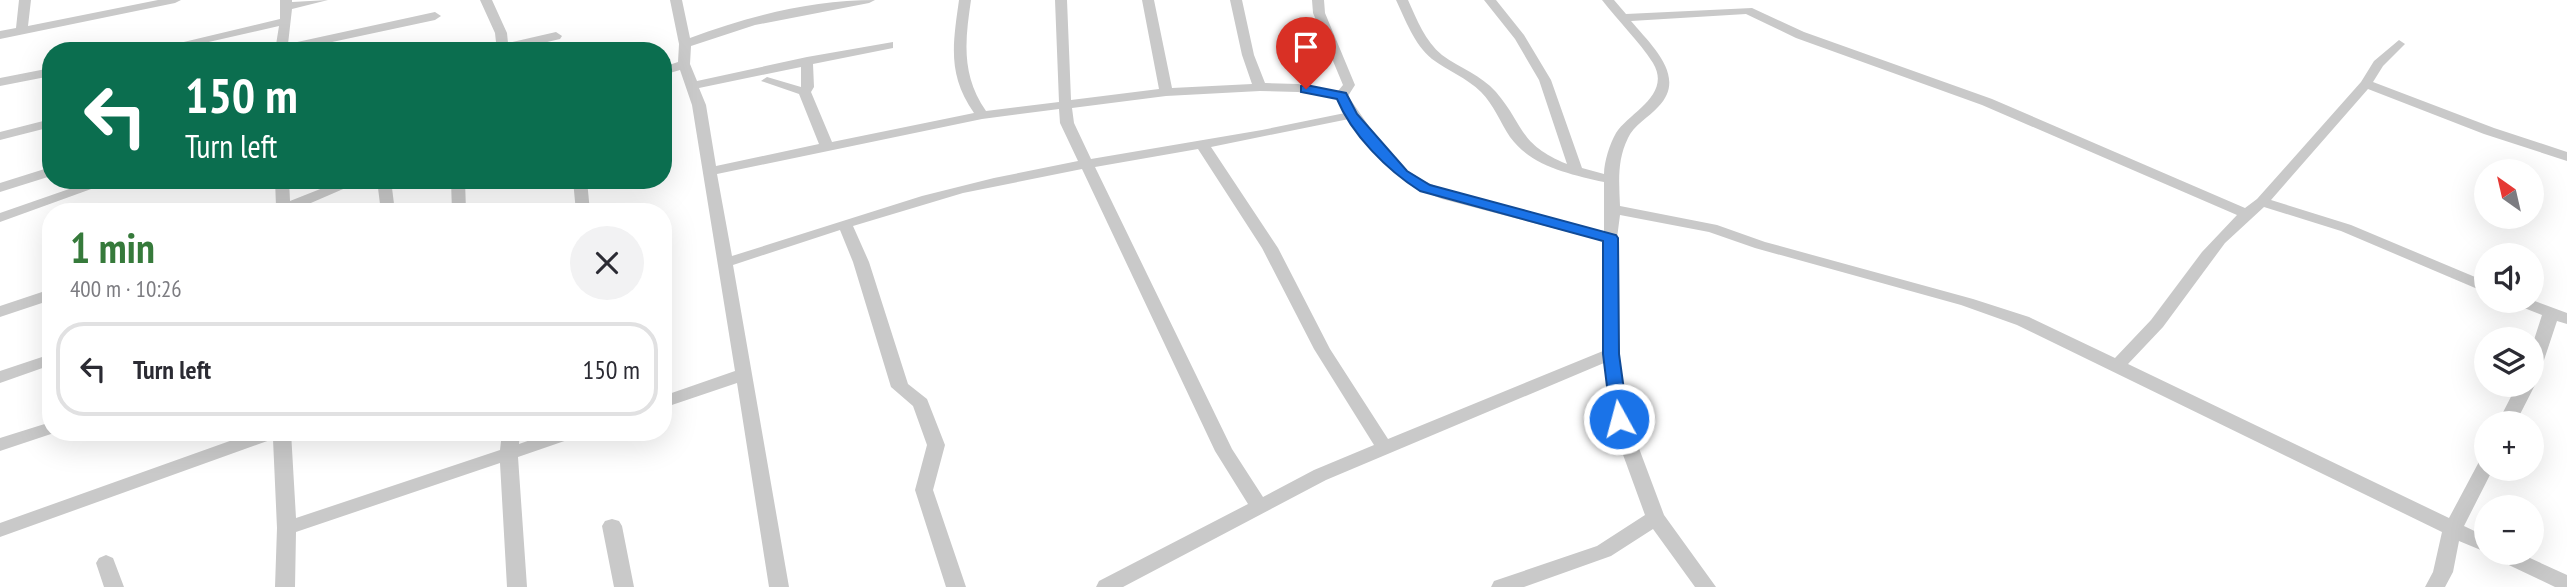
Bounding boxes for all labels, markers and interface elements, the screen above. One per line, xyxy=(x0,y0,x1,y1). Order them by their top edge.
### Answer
pin xyxy=(1276,17,1336,89)
icon: arrive xyxy=(1287,28,1325,66)
text: 150 m xyxy=(185,63,298,127)
icon: left xyxy=(70,70,161,161)
text: Turn left xyxy=(185,125,277,167)
north arrow xyxy=(2474,159,2544,229)
map controls xyxy=(2474,159,2544,565)
text: 1 min xyxy=(70,220,155,275)
button: close xyxy=(570,226,644,300)
button: sound xyxy=(2474,243,2544,313)
text: 400 m · 10:26 xyxy=(70,274,182,303)
button: layers xyxy=(2474,327,2544,397)
icon: left xyxy=(74,350,112,388)
text: Turn left xyxy=(133,353,211,386)
text: 150 m xyxy=(582,353,640,386)
position arrow xyxy=(1582,382,1656,456)
button: + xyxy=(2474,411,2544,481)
button: − xyxy=(2474,495,2544,565)

